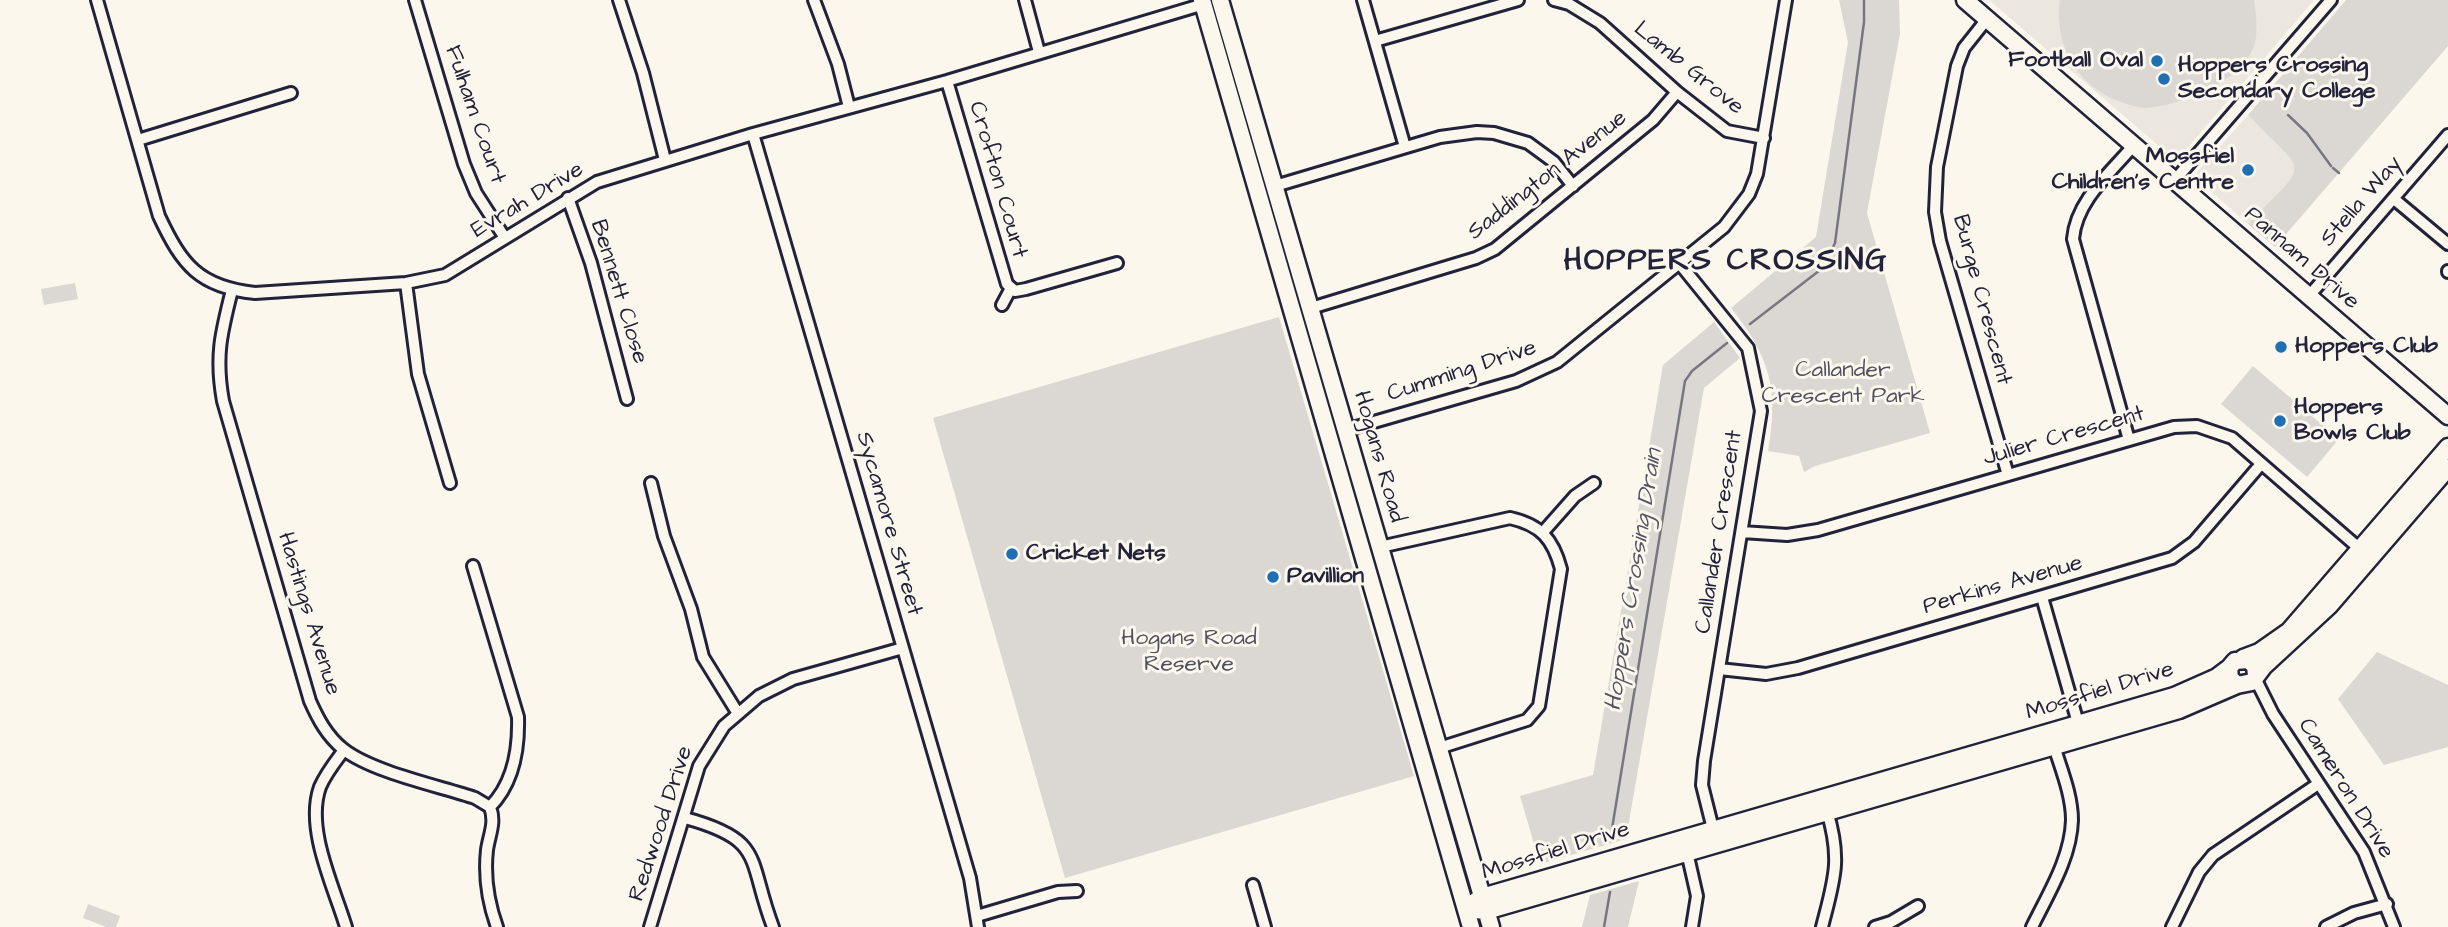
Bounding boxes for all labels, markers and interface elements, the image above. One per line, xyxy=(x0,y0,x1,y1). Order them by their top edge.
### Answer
street label: Lamb Grove xyxy=(1627,16,1749,122)
street label: Fulham Court xyxy=(437,42,511,188)
place label: Football Oval xyxy=(2008,47,2143,75)
place label: Hoppers Crossing Secondary College xyxy=(2178,52,2375,106)
marker: Football Oval xyxy=(2149,53,2165,69)
marker: Hoppers Crossing Secondary College xyxy=(2156,71,2172,87)
street label: Crofton Court xyxy=(961,99,1033,261)
street label: Saddington Avenue xyxy=(1463,105,1633,247)
place label: Mossfiel Children's Centre xyxy=(2052,143,2234,197)
street label: Stella Way xyxy=(2315,151,2409,253)
street label: Evrah Drive xyxy=(467,157,589,245)
marker: Mossfiel Children's Centre xyxy=(2240,162,2256,178)
street label: Pannam Drive xyxy=(2238,201,2364,317)
street label: Burge Crescent xyxy=(1945,212,2017,388)
street label: Bennett Close xyxy=(583,217,653,367)
district label: HOPPERS CROSSING xyxy=(1566,245,1886,281)
place label: Hoppers Club xyxy=(2295,333,2438,361)
street label: Cumming Drive xyxy=(1384,335,1540,409)
marker: Hoppers Club xyxy=(2273,339,2289,355)
park label: Callander Crescent Park xyxy=(1761,357,1925,411)
street label: Hogans Road xyxy=(1346,388,1410,526)
place label: Hoppers Bowls Club xyxy=(2294,394,2411,448)
street label: Julier Crescent xyxy=(1980,401,2148,473)
marker: Hoppers Bowls Club xyxy=(2272,413,2288,429)
street label: Callander Crescent xyxy=(1690,428,1750,636)
street label: Sycamore Street xyxy=(849,429,927,619)
water label: Hoppers Crossing Drain xyxy=(1600,447,1670,713)
street label: Hastings Avenue xyxy=(270,529,346,699)
place label: Cricket Nets xyxy=(1026,540,1166,568)
marker: Cricket Nets xyxy=(1004,546,1020,562)
street label: Perkins Avenue xyxy=(1920,550,2086,622)
place label: Pavillion xyxy=(1287,563,1364,591)
marker: Pavillion xyxy=(1265,569,1281,585)
park label: Hogans Road Reserve xyxy=(1121,625,1257,679)
street label: Mossfiel Drive xyxy=(2023,656,2177,728)
street label: Cameron Drive xyxy=(2291,714,2399,864)
street label: Redwood Drive xyxy=(624,743,700,905)
street label: Mossfiel Drive xyxy=(1479,816,1633,888)

